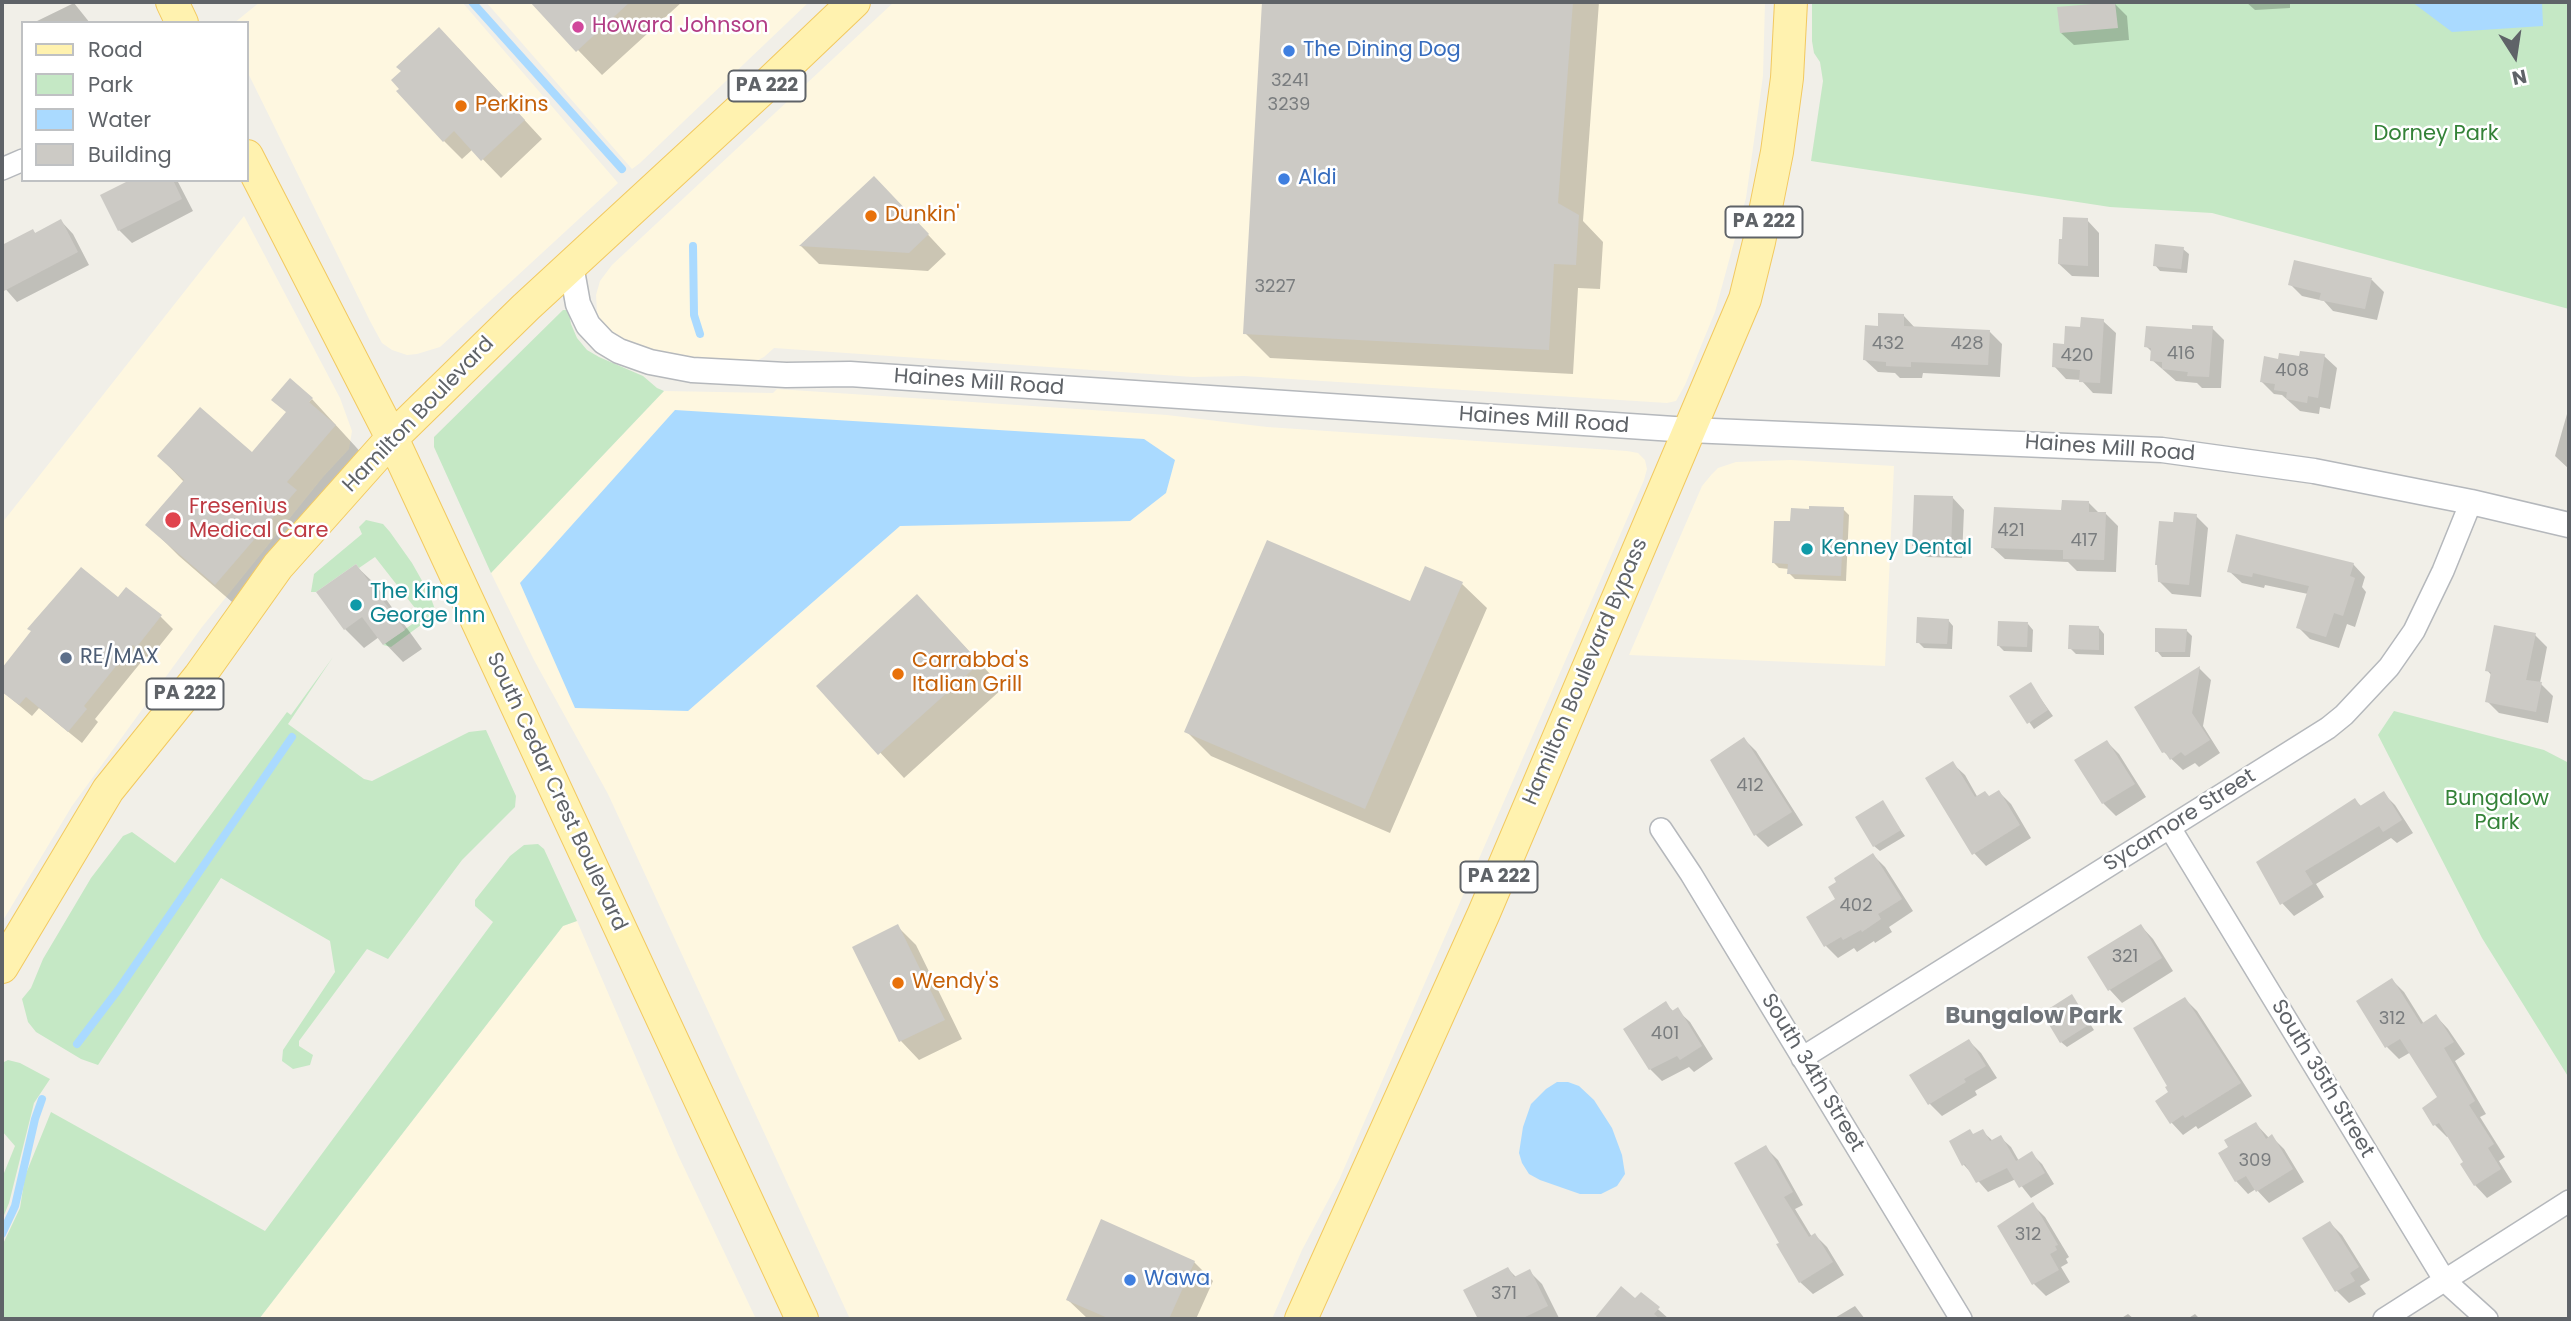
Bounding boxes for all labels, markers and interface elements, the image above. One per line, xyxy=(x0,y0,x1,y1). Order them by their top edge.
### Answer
place label: Howard Johnson xyxy=(592,14,768,40)
marker: Howard Johnson xyxy=(570,19,586,35)
legend xyxy=(21,21,248,182)
north arrow xyxy=(2480,21,2550,91)
text: Road xyxy=(88,35,143,64)
place label: The Dining Dog xyxy=(1303,38,1461,64)
marker: The Dining Dog xyxy=(1281,43,1297,59)
text: N xyxy=(2510,62,2529,92)
text: Park xyxy=(88,70,133,99)
house number: 3241 xyxy=(1271,70,1309,92)
road number: PA 222 xyxy=(728,71,806,102)
place label: Perkins xyxy=(475,93,548,119)
house number: 3239 xyxy=(1268,94,1310,116)
marker: Perkins xyxy=(453,98,469,114)
text: Water xyxy=(88,105,151,134)
park label: Dorney Park xyxy=(2373,122,2499,148)
text: Building xyxy=(88,140,172,169)
place label: Aldi xyxy=(1298,166,1337,192)
marker: Aldi xyxy=(1276,171,1292,187)
place label: Dunkin' xyxy=(885,203,959,229)
road number: PA 222 xyxy=(1726,206,1802,238)
marker: Dunkin' xyxy=(863,208,879,224)
house number: 3227 xyxy=(1254,276,1296,298)
street label: Hamilton Boulevard xyxy=(338,332,500,498)
house number: 432 xyxy=(1872,333,1904,355)
house number: 428 xyxy=(1950,333,1984,355)
house number: 416 xyxy=(2167,343,2195,365)
house number: 420 xyxy=(2061,345,2093,367)
house number: 408 xyxy=(2275,360,2309,382)
street label: Haines Mill Road xyxy=(893,364,1065,402)
street label: Haines Mill Road xyxy=(1458,402,1630,440)
street label: Haines Mill Road xyxy=(2024,430,2196,468)
place label: Fresenius Medical Care xyxy=(189,495,328,545)
marker: Fresenius Medical Care xyxy=(163,510,183,530)
house number: 421 xyxy=(1997,520,2025,542)
house number: 417 xyxy=(2071,530,2097,552)
street label: Hamilton Boulevard Bypass xyxy=(1518,535,1654,809)
place label: Kenney Dental xyxy=(1821,536,1972,562)
marker: Kenney Dental xyxy=(1799,541,1815,557)
place label: The King George Inn xyxy=(370,580,485,630)
marker: The King George Inn xyxy=(348,597,364,613)
place label: RE/MAX xyxy=(80,645,159,671)
street label: South Cedar Crest Boulevard xyxy=(480,649,632,935)
place label: Carrabba's Italian Grill xyxy=(912,649,1029,699)
marker: RE/MAX xyxy=(58,650,74,666)
marker: Carrabba's Italian Grill xyxy=(890,666,906,682)
road number: PA 222 xyxy=(146,678,224,709)
street label: Sycamore Street xyxy=(2099,764,2261,878)
house number: 412 xyxy=(1736,775,1764,797)
park label: Bungalow Park xyxy=(2445,787,2549,837)
road number: PA 222 xyxy=(1460,862,1538,892)
house number: 402 xyxy=(1840,895,1872,917)
house number: 321 xyxy=(2112,946,2138,968)
place label: Wendy's xyxy=(912,970,999,996)
marker: Wendy's xyxy=(890,975,906,991)
street label: South 34th Street xyxy=(1755,990,1869,1156)
street label: South 35th Street xyxy=(2265,996,2379,1162)
district label: Bungalow Park xyxy=(1945,1003,2123,1031)
house number: 312 xyxy=(2379,1008,2405,1030)
house number: 401 xyxy=(1651,1023,1679,1045)
house number: 309 xyxy=(2238,1150,2272,1172)
house number: 312 xyxy=(2015,1224,2041,1246)
place label: Wawa xyxy=(1144,1267,1210,1293)
marker: Wawa xyxy=(1122,1272,1138,1288)
house number: 371 xyxy=(1491,1283,1517,1305)

